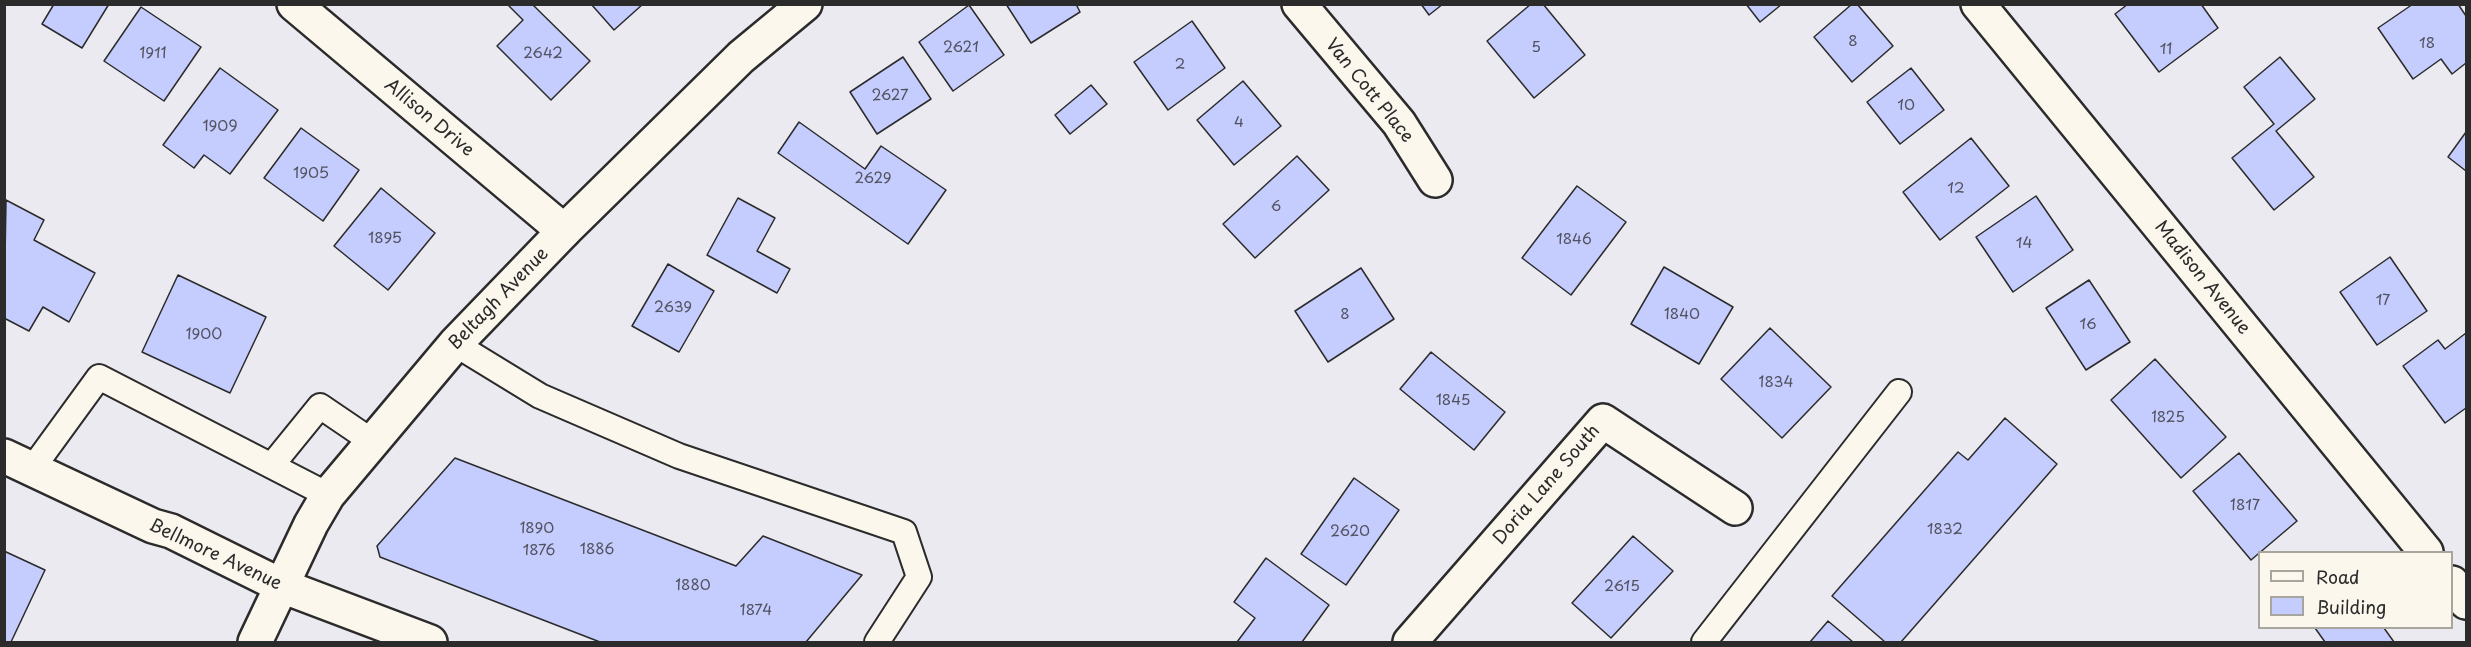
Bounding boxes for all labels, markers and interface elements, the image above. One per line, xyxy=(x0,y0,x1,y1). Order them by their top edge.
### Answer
house number: 8 xyxy=(1848,33,1858,51)
street label: Van Cott Place xyxy=(1320,35,1418,147)
house number: 18 xyxy=(2419,35,2435,53)
house number: 2621 xyxy=(943,39,979,57)
house number: 5 xyxy=(1531,39,1541,57)
house number: 11 xyxy=(2160,41,2172,59)
house number: 1911 xyxy=(139,45,167,63)
house number: 2642 xyxy=(523,45,563,63)
house number: 2 xyxy=(1175,56,1185,74)
street label: Allison Drive xyxy=(380,74,478,162)
house number: 2627 xyxy=(871,87,909,105)
house number: 10 xyxy=(1897,97,1915,115)
house number: 4 xyxy=(1234,114,1244,132)
house number: 1909 xyxy=(202,118,238,136)
house number: 1905 xyxy=(293,165,329,183)
house number: 2629 xyxy=(854,170,892,188)
house number: 12 xyxy=(1947,180,1965,198)
house number: 6 xyxy=(1271,198,1281,216)
street label: Madison Avenue xyxy=(2150,217,2254,339)
house number: 1895 xyxy=(368,230,402,248)
house number: 1846 xyxy=(1556,231,1592,249)
house number: 14 xyxy=(2016,235,2032,253)
street label: Beltagh Avenue xyxy=(445,243,553,355)
house number: 17 xyxy=(2376,292,2390,310)
house number: 2639 xyxy=(654,299,692,317)
house number: 8 xyxy=(1340,306,1350,324)
house number: 1840 xyxy=(1664,306,1700,324)
house number: 16 xyxy=(2079,316,2097,334)
house number: 1900 xyxy=(186,326,222,344)
house number: 1834 xyxy=(1759,374,1793,392)
house number: 1845 xyxy=(1436,392,1470,410)
house number: 1825 xyxy=(2151,409,2185,427)
street label: Doria Lane South xyxy=(1489,421,1605,549)
house number: 1817 xyxy=(2230,497,2260,515)
street label: Bellmore Avenue xyxy=(145,515,285,595)
house number: 1890 xyxy=(520,520,554,538)
house number: 1832 xyxy=(1927,521,1963,539)
house number: 2620 xyxy=(1330,523,1370,541)
house number: 1886 xyxy=(580,541,614,559)
house number: 1876 xyxy=(523,542,555,560)
legend xyxy=(2258,551,2453,629)
text: Road xyxy=(2316,563,2360,590)
house number: 1880 xyxy=(675,577,711,595)
house number: 2615 xyxy=(1604,578,1640,596)
text: Building xyxy=(2316,593,2386,620)
house number: 1874 xyxy=(740,602,772,620)

